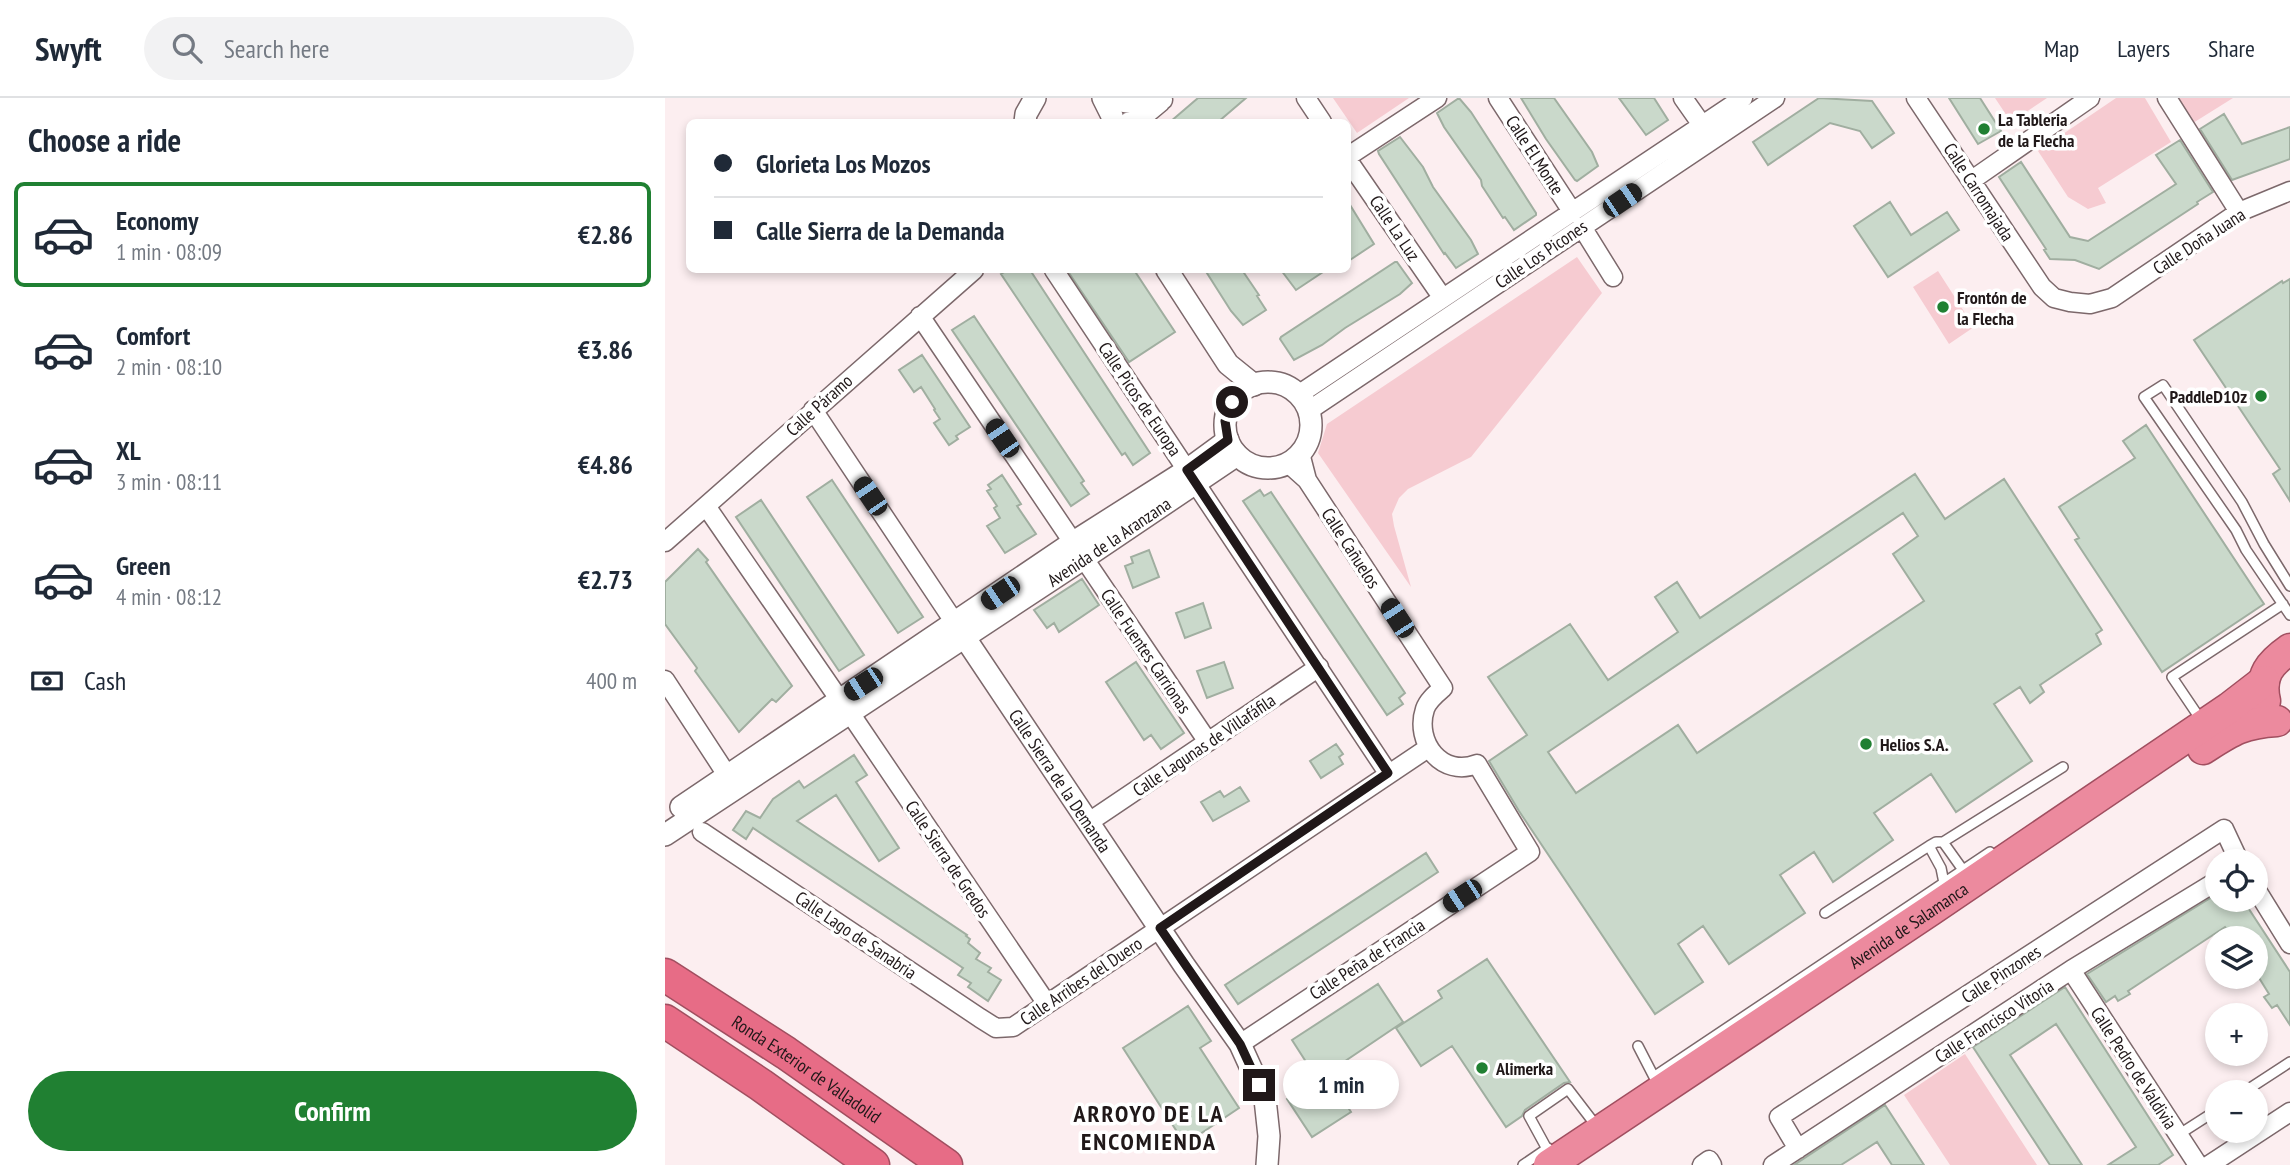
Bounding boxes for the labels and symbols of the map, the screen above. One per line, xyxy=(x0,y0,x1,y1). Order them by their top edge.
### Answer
place label: La Tableria de la Flecha xyxy=(1998,108,2074,152)
street label: Calle El Monte xyxy=(1501,111,1569,199)
marker: La Tableria de la Flecha xyxy=(1976,121,1992,137)
street label: Calle Carromajada xyxy=(1939,138,2019,246)
car xyxy=(1599,180,1646,220)
street label: Calle La Luz xyxy=(1365,191,1425,265)
street label: Calle Doña Juana xyxy=(2149,203,2249,279)
street label: Calle Los Picones xyxy=(1490,215,1592,293)
place label: Frontón de la Flecha xyxy=(1957,286,2027,330)
marker: Frontón de la Flecha xyxy=(1935,299,1951,315)
street label: Calle Picos de Europa xyxy=(1093,337,1187,461)
street label: Calle Páramo xyxy=(781,369,857,441)
place label: PaddleD10z xyxy=(2170,385,2247,408)
route start xyxy=(1216,386,1248,418)
marker: PaddleD10z xyxy=(2253,388,2269,404)
car xyxy=(982,415,1023,461)
car xyxy=(850,473,891,519)
street label: Avenida de la Aranzana xyxy=(1042,492,1175,591)
street label: Calle Cañuelos xyxy=(1317,503,1385,593)
car xyxy=(977,573,1024,613)
street label: Calle Fuentes Carrionas xyxy=(1096,584,1196,718)
car xyxy=(1377,595,1418,641)
car xyxy=(840,664,887,704)
street label: Calle Lagunas de Villafáfila xyxy=(1128,689,1280,801)
street label: Calle Sierra de la Demanda xyxy=(1004,704,1117,857)
place label: Helios S.A. xyxy=(1880,733,1949,756)
marker: Helios S.A. xyxy=(1858,736,1874,752)
street label: Calle Sierra de Gredos xyxy=(900,796,996,922)
car xyxy=(1439,876,1486,916)
street label: Avenida de Salamanca xyxy=(1844,877,1972,973)
street label: Calle Lago de Sanabria xyxy=(791,886,921,984)
street label: Calle Peña de Francia xyxy=(1305,913,1429,1005)
street label: Calle Arribes del Duero xyxy=(1016,932,1147,1030)
street label: Calle Pinzones xyxy=(1957,940,2045,1008)
street label: Calle Francisco Vitoria xyxy=(1930,974,2058,1068)
street label: Calle Pedro de Valdivia xyxy=(2086,1002,2182,1134)
street label: Ronda Exterior de Valladolid xyxy=(728,1010,886,1128)
place label: Alimerka xyxy=(1495,1057,1553,1080)
callout: 1 min xyxy=(1283,1060,1399,1110)
marker: Alimerka xyxy=(1474,1060,1490,1076)
route end xyxy=(1243,1069,1275,1101)
district label: ARROYO DE LA ENCOMIENDA xyxy=(1072,1098,1225,1157)

